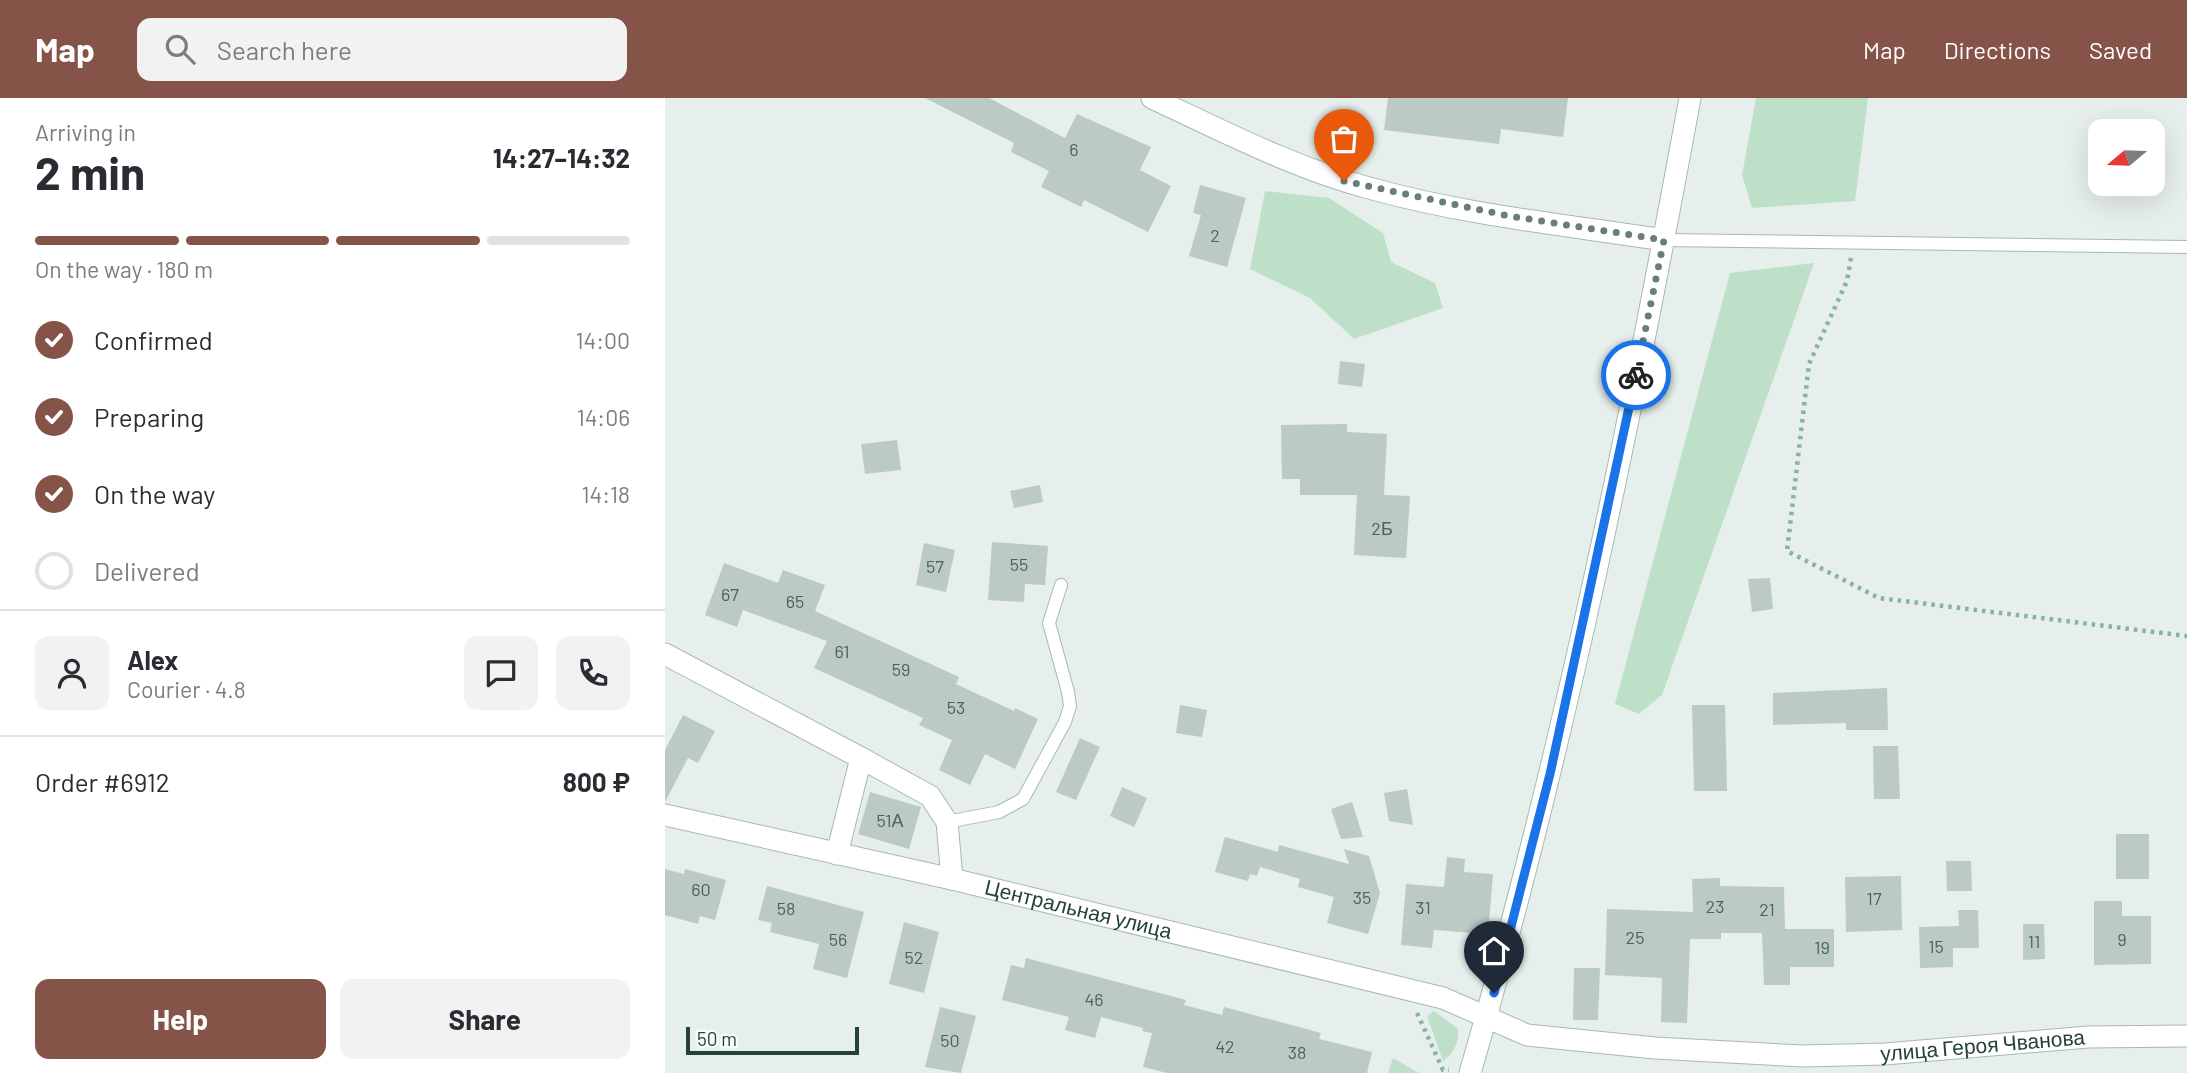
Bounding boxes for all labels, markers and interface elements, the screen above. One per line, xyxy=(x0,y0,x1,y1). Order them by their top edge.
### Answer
search box xyxy=(137,18,627,81)
text: Map xyxy=(35,29,95,69)
icon: search xyxy=(161,30,199,68)
text: Search here xyxy=(217,34,352,65)
text: Map xyxy=(1863,35,1906,64)
text: Directions xyxy=(1944,35,2051,64)
text: Saved xyxy=(2089,35,2152,64)
pin xyxy=(1314,109,1374,181)
text: Arriving in xyxy=(35,118,136,146)
north arrow xyxy=(2088,119,2165,196)
map controls xyxy=(2088,119,2165,196)
icon: bag xyxy=(1325,120,1363,158)
house number: 6 xyxy=(1069,138,1079,160)
text: 14:27–14:32 xyxy=(493,142,630,173)
text: 2 min xyxy=(35,144,145,199)
house number: 2 xyxy=(1210,224,1220,246)
text: On the way · 180 m xyxy=(35,255,213,283)
icon: check xyxy=(35,321,73,359)
text: Confirmed xyxy=(94,324,213,355)
text: 14:00 xyxy=(575,326,630,354)
courier xyxy=(1601,340,1671,410)
icon: bike xyxy=(1617,356,1655,394)
icon: check xyxy=(35,398,73,436)
text: Preparing xyxy=(94,401,204,432)
text: 14:06 xyxy=(577,403,630,431)
icon: check xyxy=(35,475,73,513)
text: On the way xyxy=(94,478,215,509)
text: 14:18 xyxy=(581,480,630,508)
house number: 2Б xyxy=(1371,517,1393,539)
house number: 55 xyxy=(1010,553,1028,575)
text: Delivered xyxy=(94,555,200,586)
house number: 57 xyxy=(926,555,944,577)
house number: 67 xyxy=(721,583,739,605)
house number: 65 xyxy=(786,590,804,612)
button: person xyxy=(35,636,109,710)
button: chat xyxy=(464,636,538,710)
button: phone xyxy=(556,636,630,710)
house number: 61 xyxy=(834,640,850,662)
text: Alex xyxy=(127,644,178,675)
house number: 59 xyxy=(892,658,910,680)
text: Courier · 4.8 xyxy=(127,675,246,703)
house number: 53 xyxy=(947,696,965,718)
text: Order #6912 xyxy=(35,766,170,797)
text: 800 ₽ xyxy=(563,766,630,797)
house number: 51А xyxy=(876,809,904,831)
street label: Центральная улица xyxy=(983,873,1175,943)
house number: 60 xyxy=(691,878,711,900)
house number: 35 xyxy=(1353,886,1371,908)
house number: 17 xyxy=(1867,887,1882,909)
house number: 23 xyxy=(1706,895,1724,917)
house number: 31 xyxy=(1415,896,1431,918)
house number: 58 xyxy=(777,897,795,919)
house number: 21 xyxy=(1759,898,1775,920)
pin xyxy=(1464,921,1524,993)
house number: 25 xyxy=(1626,926,1644,948)
house number: 56 xyxy=(829,928,847,950)
house number: 9 xyxy=(2117,928,2127,950)
house number: 11 xyxy=(2028,930,2040,952)
icon: home xyxy=(1475,932,1513,970)
house number: 15 xyxy=(1928,935,1944,957)
house number: 19 xyxy=(1814,936,1830,958)
house number: 52 xyxy=(905,946,923,968)
button: Help xyxy=(35,979,326,1059)
button: Share xyxy=(340,979,630,1059)
house number: 46 xyxy=(1084,988,1104,1010)
street label: улица Героя Чванова xyxy=(1879,1023,2086,1065)
scale bar xyxy=(686,1024,859,1056)
text: 50 m xyxy=(697,1027,737,1050)
house number: 50 xyxy=(940,1029,960,1051)
house number: 42 xyxy=(1215,1035,1235,1057)
house number: 38 xyxy=(1288,1041,1306,1063)

